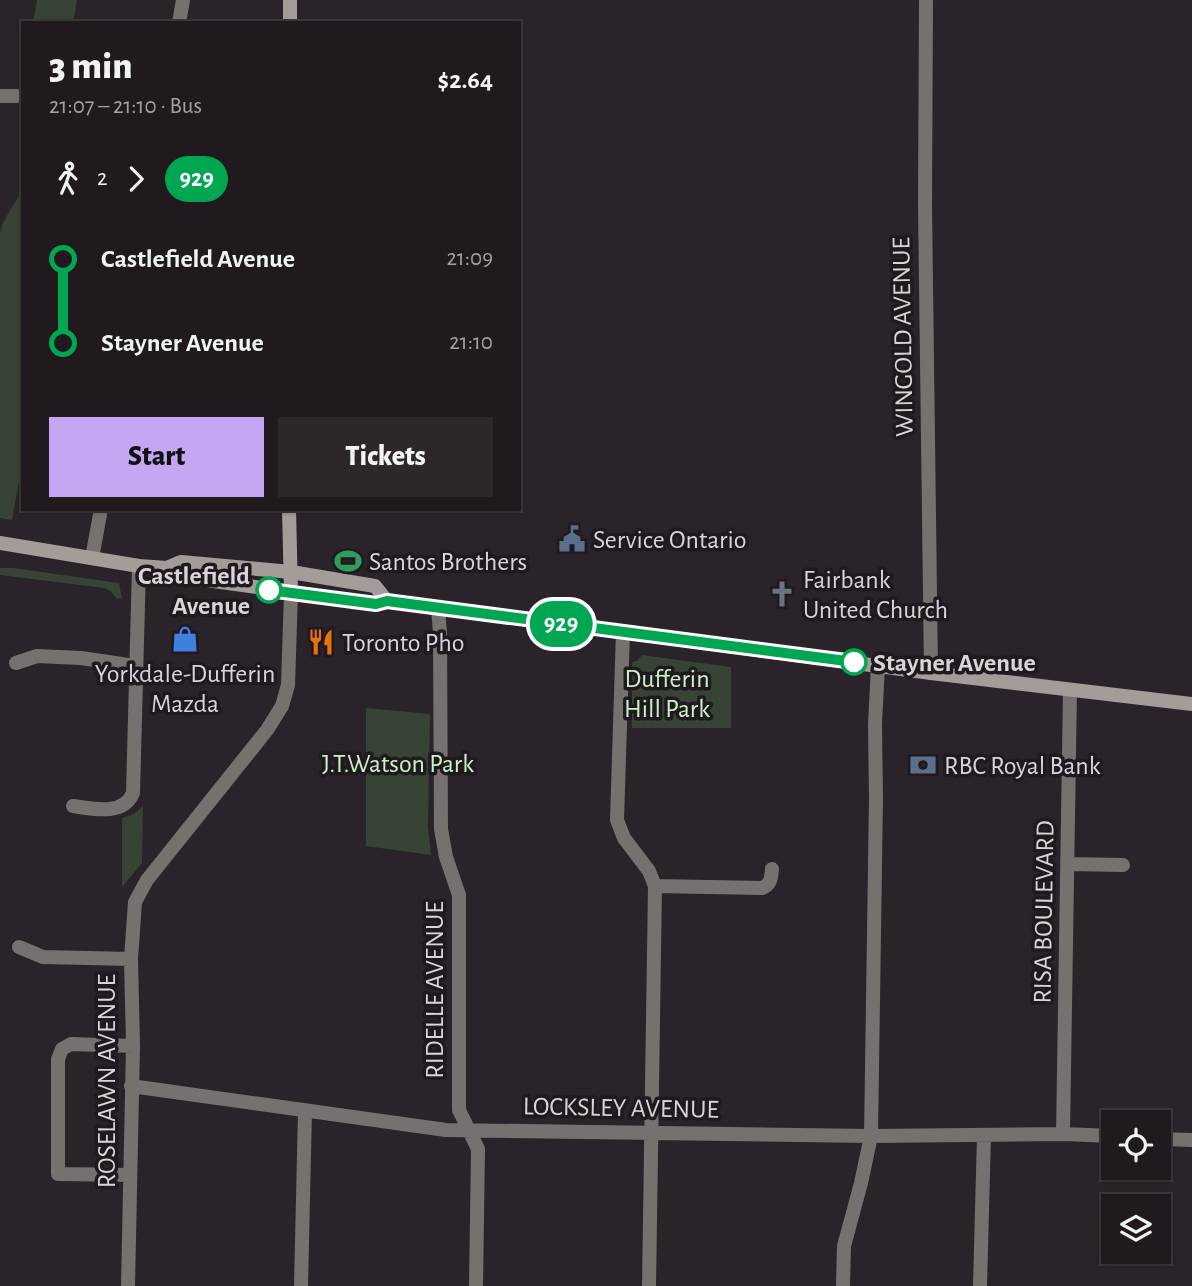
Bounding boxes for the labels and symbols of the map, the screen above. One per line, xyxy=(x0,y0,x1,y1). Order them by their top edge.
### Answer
street label: WINGOLD AVENUE xyxy=(888,237,918,437)
public building icon: Service Ontario xyxy=(557,524,587,554)
place label: Service Ontario xyxy=(593,527,746,553)
sports icon: Santos Brothers xyxy=(333,546,363,576)
place label: Santos Brothers xyxy=(369,549,527,575)
place label: Castlefield Avenue xyxy=(138,563,250,619)
place label: Fairbank United Church xyxy=(803,567,948,623)
marker: Castlefield Avenue xyxy=(256,577,282,603)
church icon: Fairbank United Church xyxy=(767,579,797,609)
line badge: 929 xyxy=(521,601,601,647)
shop icon: Yorkdale-Dufferin Mazda xyxy=(170,624,200,654)
restaurant icon: Toronto Pho xyxy=(306,627,336,657)
place label: Toronto Pho xyxy=(342,630,465,656)
marker: Stayner Avenue xyxy=(841,649,867,675)
place label: Stayner Avenue xyxy=(873,650,1036,676)
place label: Yorkdale-Dufferin Mazda xyxy=(95,661,275,717)
park label: Dufferin Hill Park xyxy=(624,666,710,722)
bank icon: RBC Royal Bank xyxy=(908,750,938,780)
park label: J.T.Watson Park xyxy=(322,751,474,777)
place label: RBC Royal Bank xyxy=(944,753,1101,779)
street label: RISA BOULEVARD xyxy=(1029,820,1059,1004)
street label: RIDELLE AVENUE xyxy=(422,901,448,1079)
street label: ROSELAWN AVENUE xyxy=(94,974,120,1188)
street label: LOCKSLEY AVENUE xyxy=(523,1093,719,1123)

